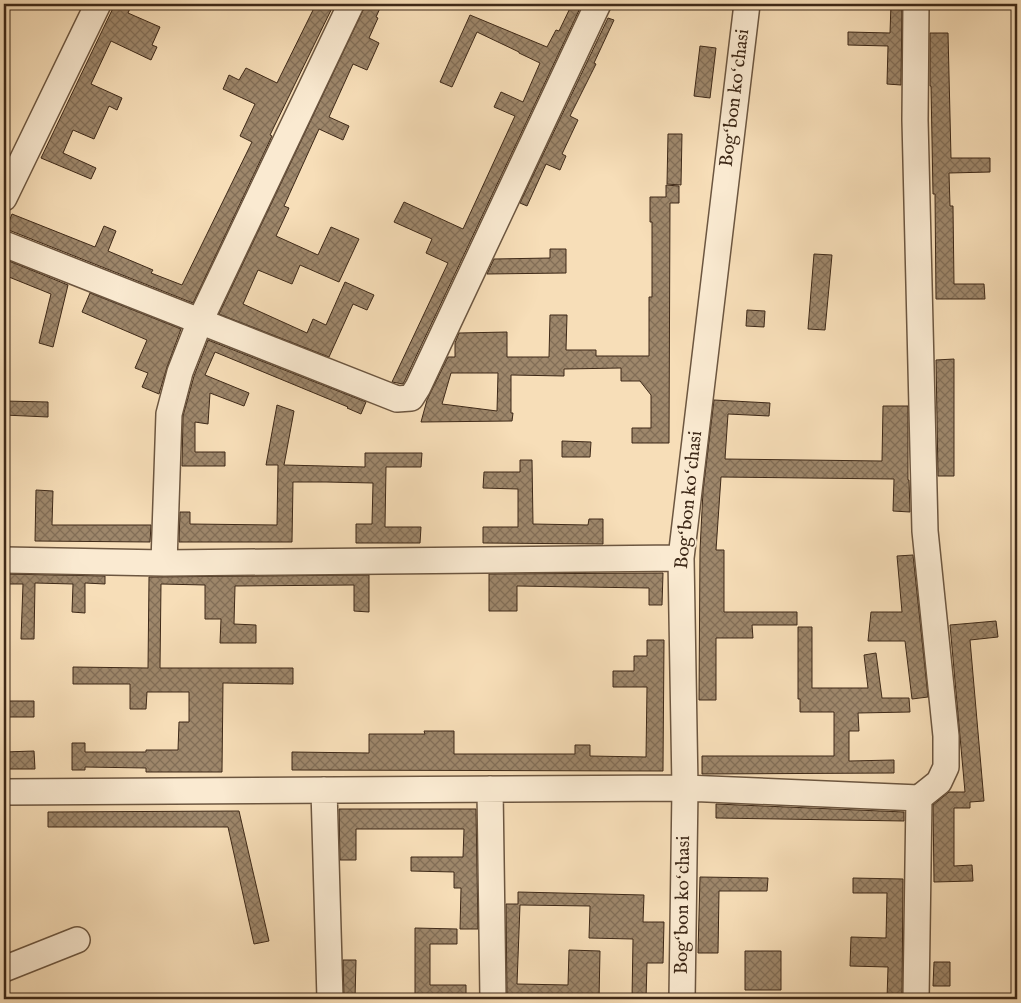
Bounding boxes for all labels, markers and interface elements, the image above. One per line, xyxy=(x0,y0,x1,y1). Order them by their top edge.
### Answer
street label: Bogʻbon koʻchasi xyxy=(715,28,755,168)
street label: Bogʻbon koʻchasi xyxy=(670,430,708,570)
street label: Bogʻbon koʻchasi xyxy=(670,835,696,975)

